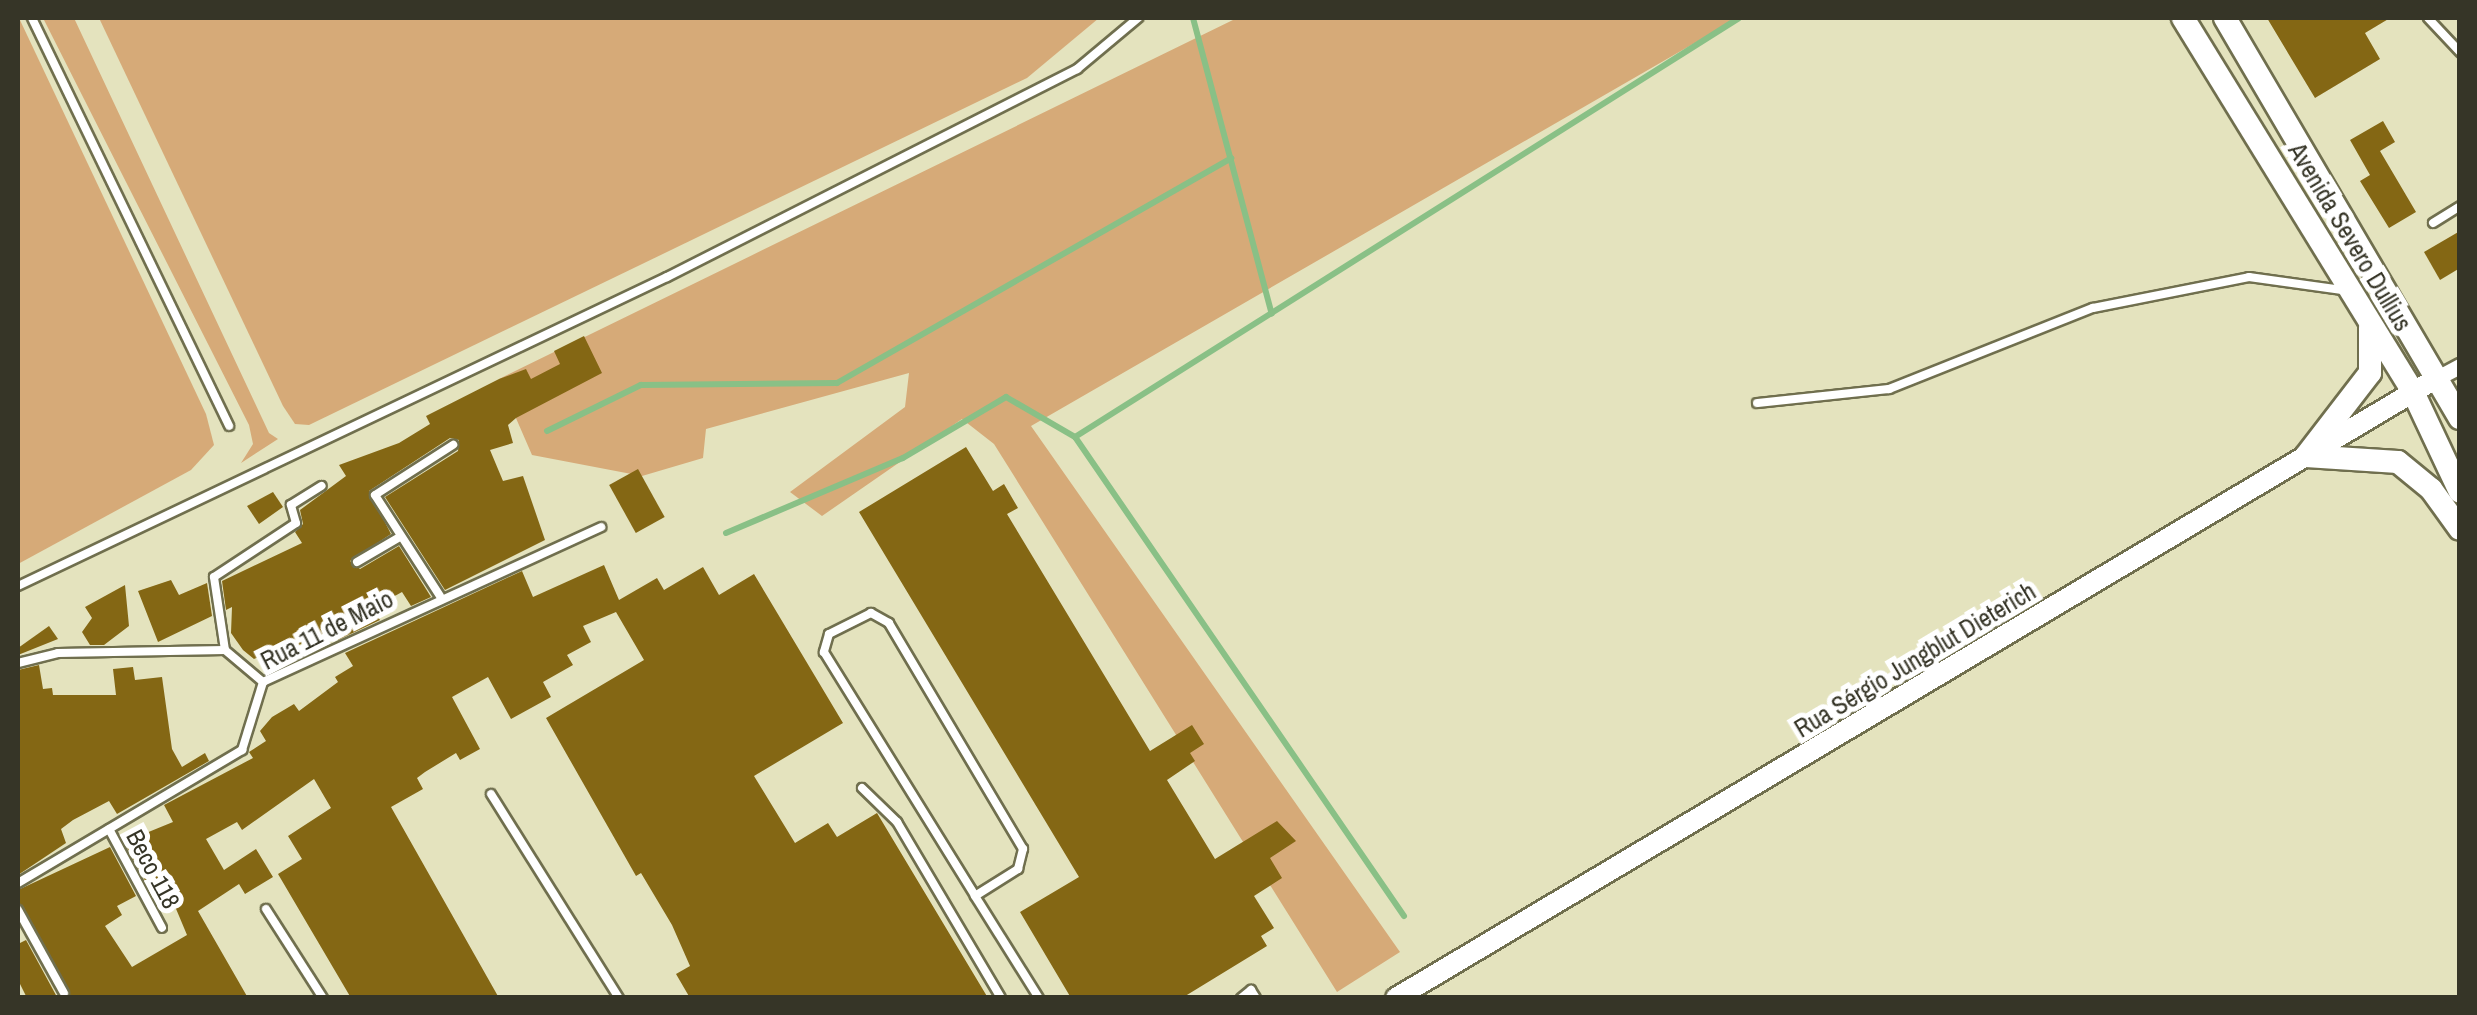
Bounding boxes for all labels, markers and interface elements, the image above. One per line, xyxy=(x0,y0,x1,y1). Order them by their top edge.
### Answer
street label: Avenida Severo Dullius xyxy=(2282,138,2418,336)
street label: Rua Sérgio Jungblut Dieterich xyxy=(1789,576,2041,744)
street label: Rua 11 de Maio xyxy=(256,584,398,676)
street label: Beco 118 xyxy=(120,824,186,914)

